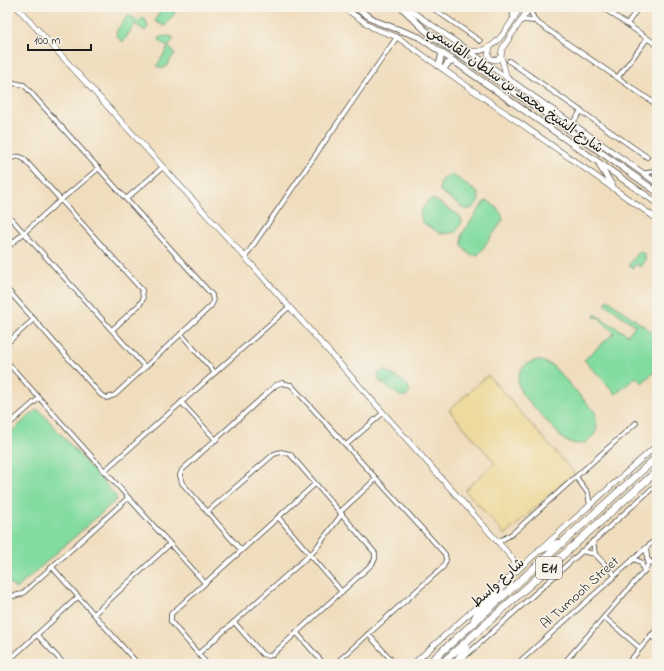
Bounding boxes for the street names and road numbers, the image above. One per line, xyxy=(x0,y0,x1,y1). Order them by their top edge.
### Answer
street label: شارع الشيخ محمد بن سلطان القاسمي xyxy=(422,21,607,160)
street label: Al Tumooh Street xyxy=(536,552,624,634)
street label: شارع واسط xyxy=(466,553,530,613)
road number: E11 xyxy=(536,557,562,579)

